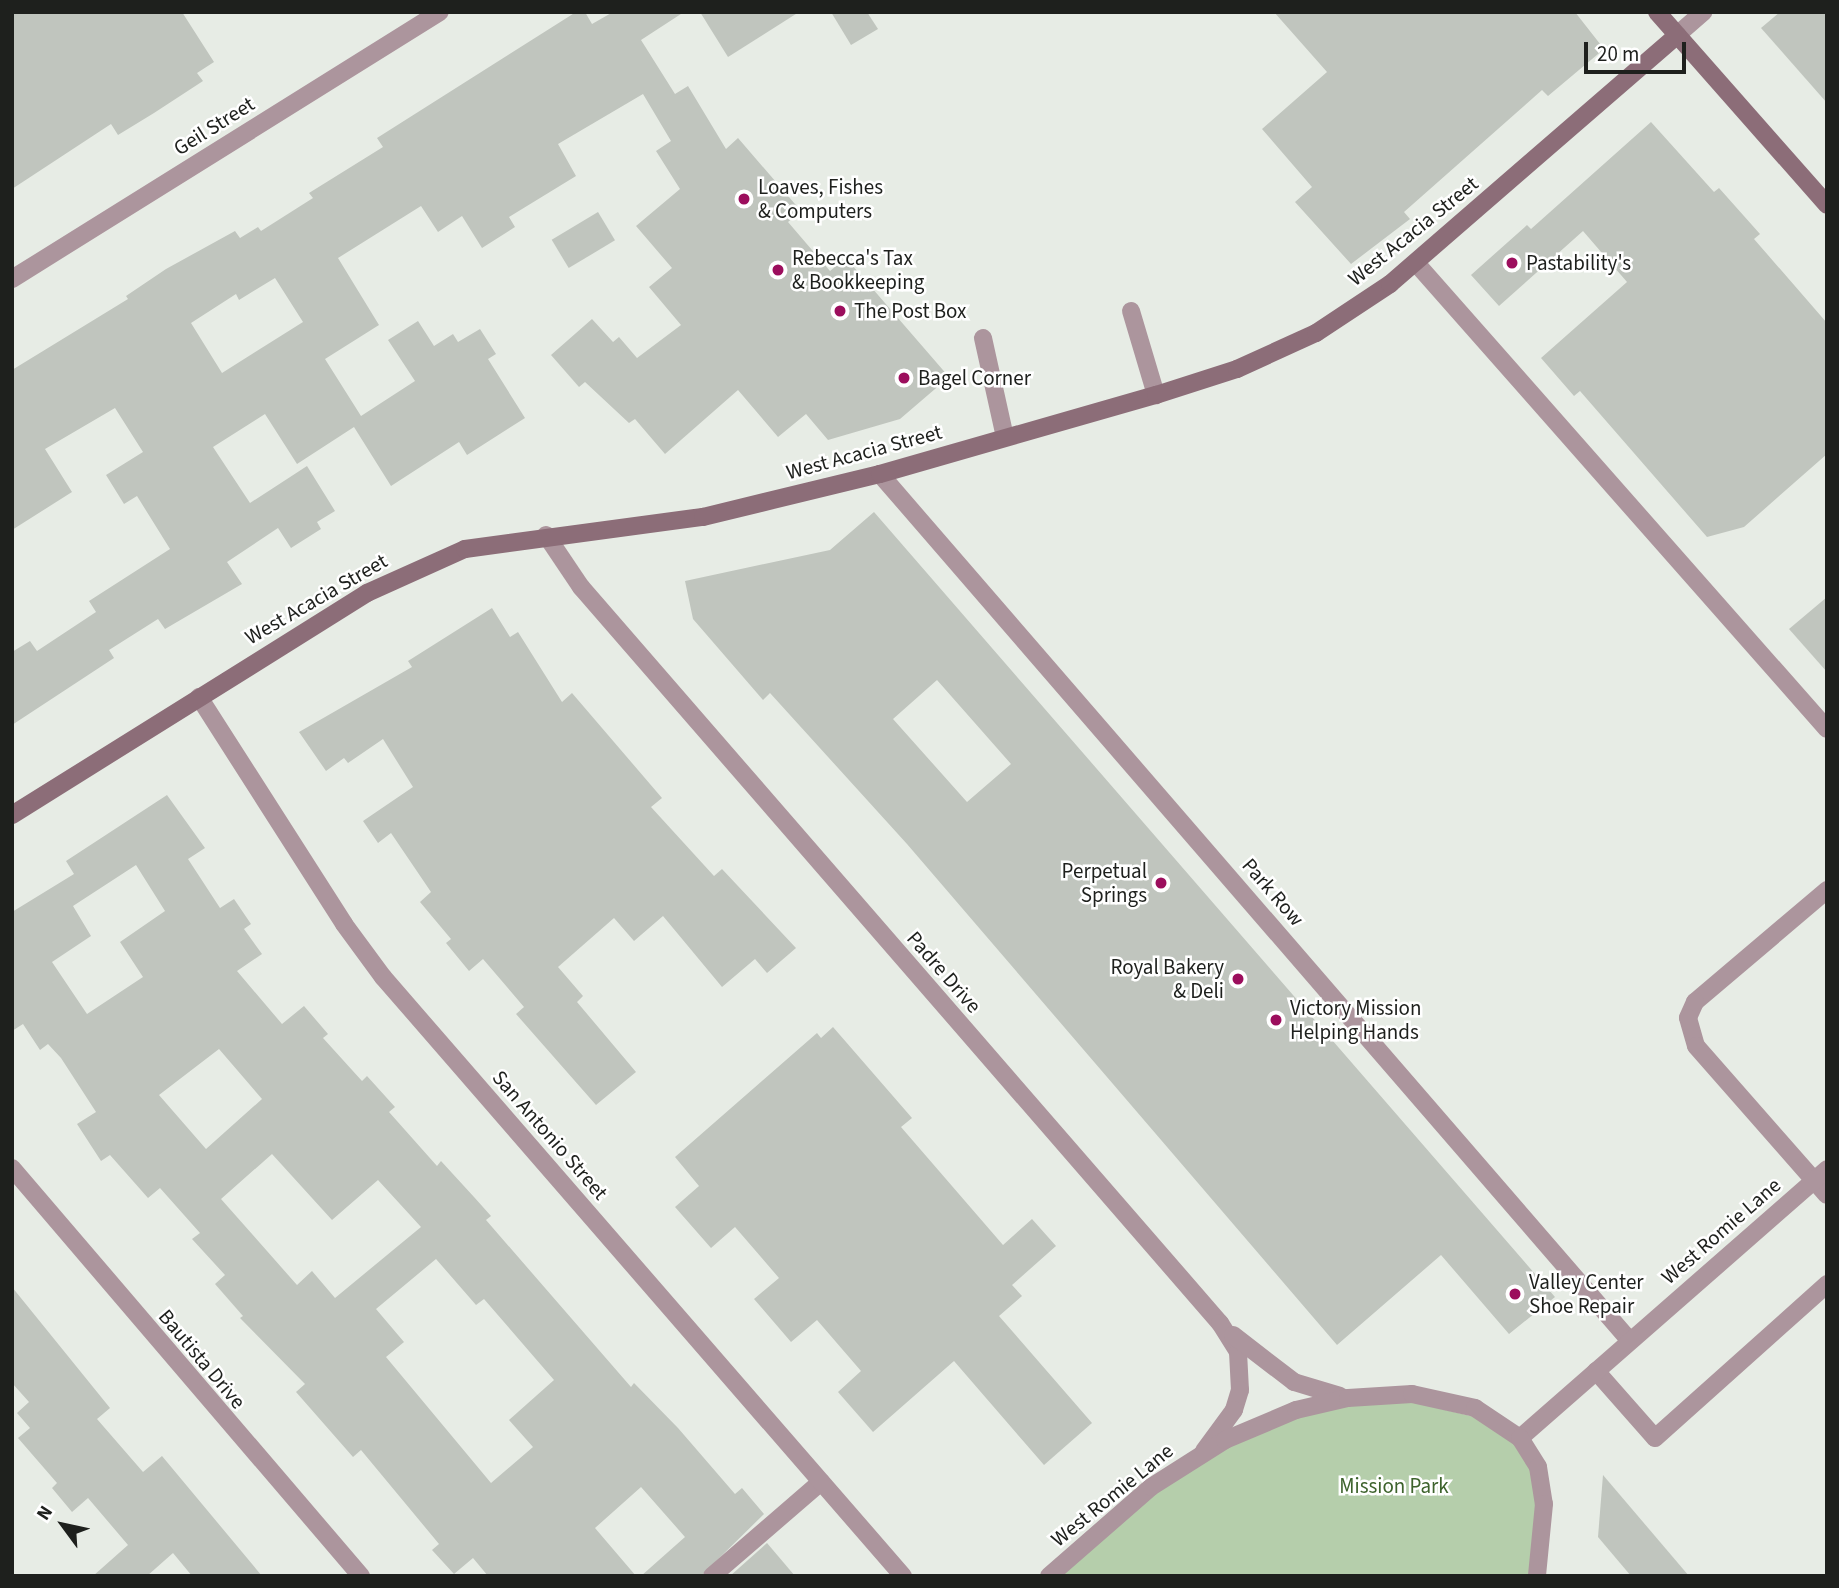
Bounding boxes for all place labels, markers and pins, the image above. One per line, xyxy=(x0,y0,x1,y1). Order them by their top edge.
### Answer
place label: Loaves, Fishes & Computers xyxy=(758,174,883,224)
marker: Loaves, Fishes & Computers xyxy=(736,191,752,207)
place label: Rebecca's Tax & Bookkeeping xyxy=(792,245,924,295)
place label: Pastability's xyxy=(1526,250,1631,276)
marker: Pastability's xyxy=(1504,255,1520,271)
marker: Rebecca's Tax & Bookkeeping xyxy=(770,262,786,278)
place label: The Post Box xyxy=(854,298,966,324)
marker: The Post Box xyxy=(832,303,848,319)
place label: Bagel Corner xyxy=(918,365,1031,391)
marker: Bagel Corner xyxy=(896,370,912,386)
place label: Perpetual Springs xyxy=(1062,858,1147,908)
marker: Perpetual Springs xyxy=(1153,875,1169,891)
place label: Royal Bakery & Deli xyxy=(1110,954,1224,1004)
marker: Royal Bakery & Deli xyxy=(1230,971,1246,987)
place label: Victory Mission Helping Hands xyxy=(1290,995,1421,1045)
marker: Victory Mission Helping Hands xyxy=(1268,1012,1284,1028)
place label: Valley Center Shoe Repair xyxy=(1529,1269,1644,1319)
marker: Valley Center Shoe Repair xyxy=(1507,1286,1523,1302)

